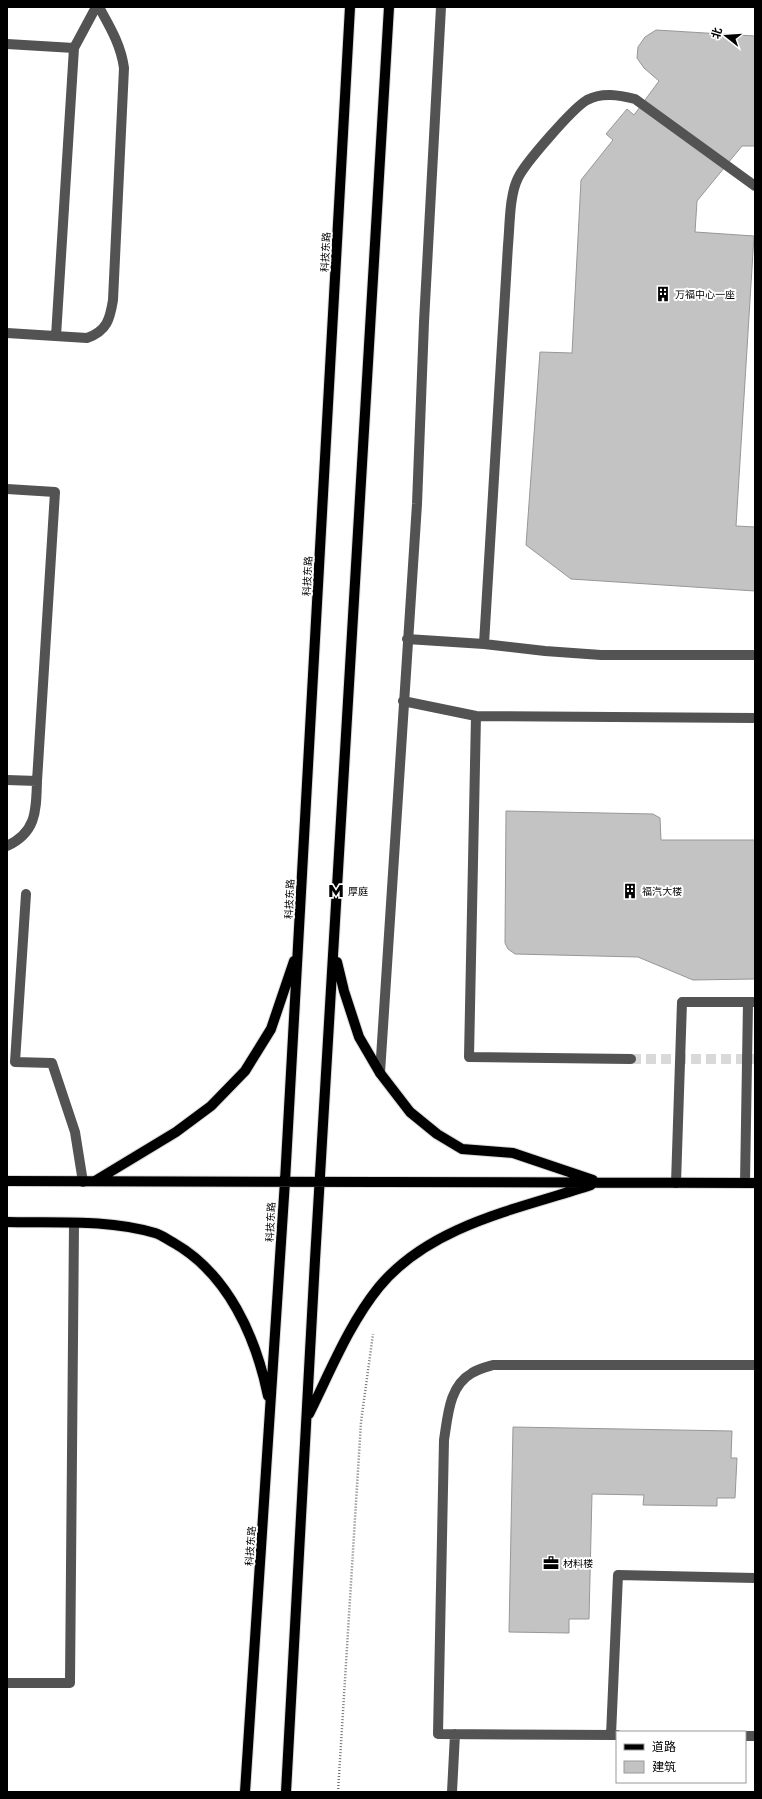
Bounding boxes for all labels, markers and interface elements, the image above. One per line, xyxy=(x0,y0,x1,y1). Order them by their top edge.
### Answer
north arrow xyxy=(706,16,746,56)
text: 北 xyxy=(708,26,725,40)
street label: 科技东路 xyxy=(318,232,333,272)
building icon: 万福中心一座 xyxy=(654,285,672,303)
place label: 万福中心一座 xyxy=(675,288,735,301)
street label: 科技东路 xyxy=(300,556,315,596)
street label: 科技东路 xyxy=(282,879,297,919)
metro station icon: 厚庭 xyxy=(327,882,345,900)
building icon: 福汽大楼 xyxy=(621,882,639,900)
place label: 厚庭 xyxy=(348,885,368,898)
place label: 福汽大楼 xyxy=(642,885,682,898)
street label: 科技东路 xyxy=(263,1202,278,1242)
street label: 科技东路 xyxy=(243,1526,258,1566)
office icon: 材料楼 xyxy=(542,1554,560,1572)
place label: 材料楼 xyxy=(563,1557,593,1570)
legend xyxy=(616,1731,746,1783)
text: 道路 xyxy=(652,1739,676,1755)
text: 建筑 xyxy=(652,1759,676,1775)

